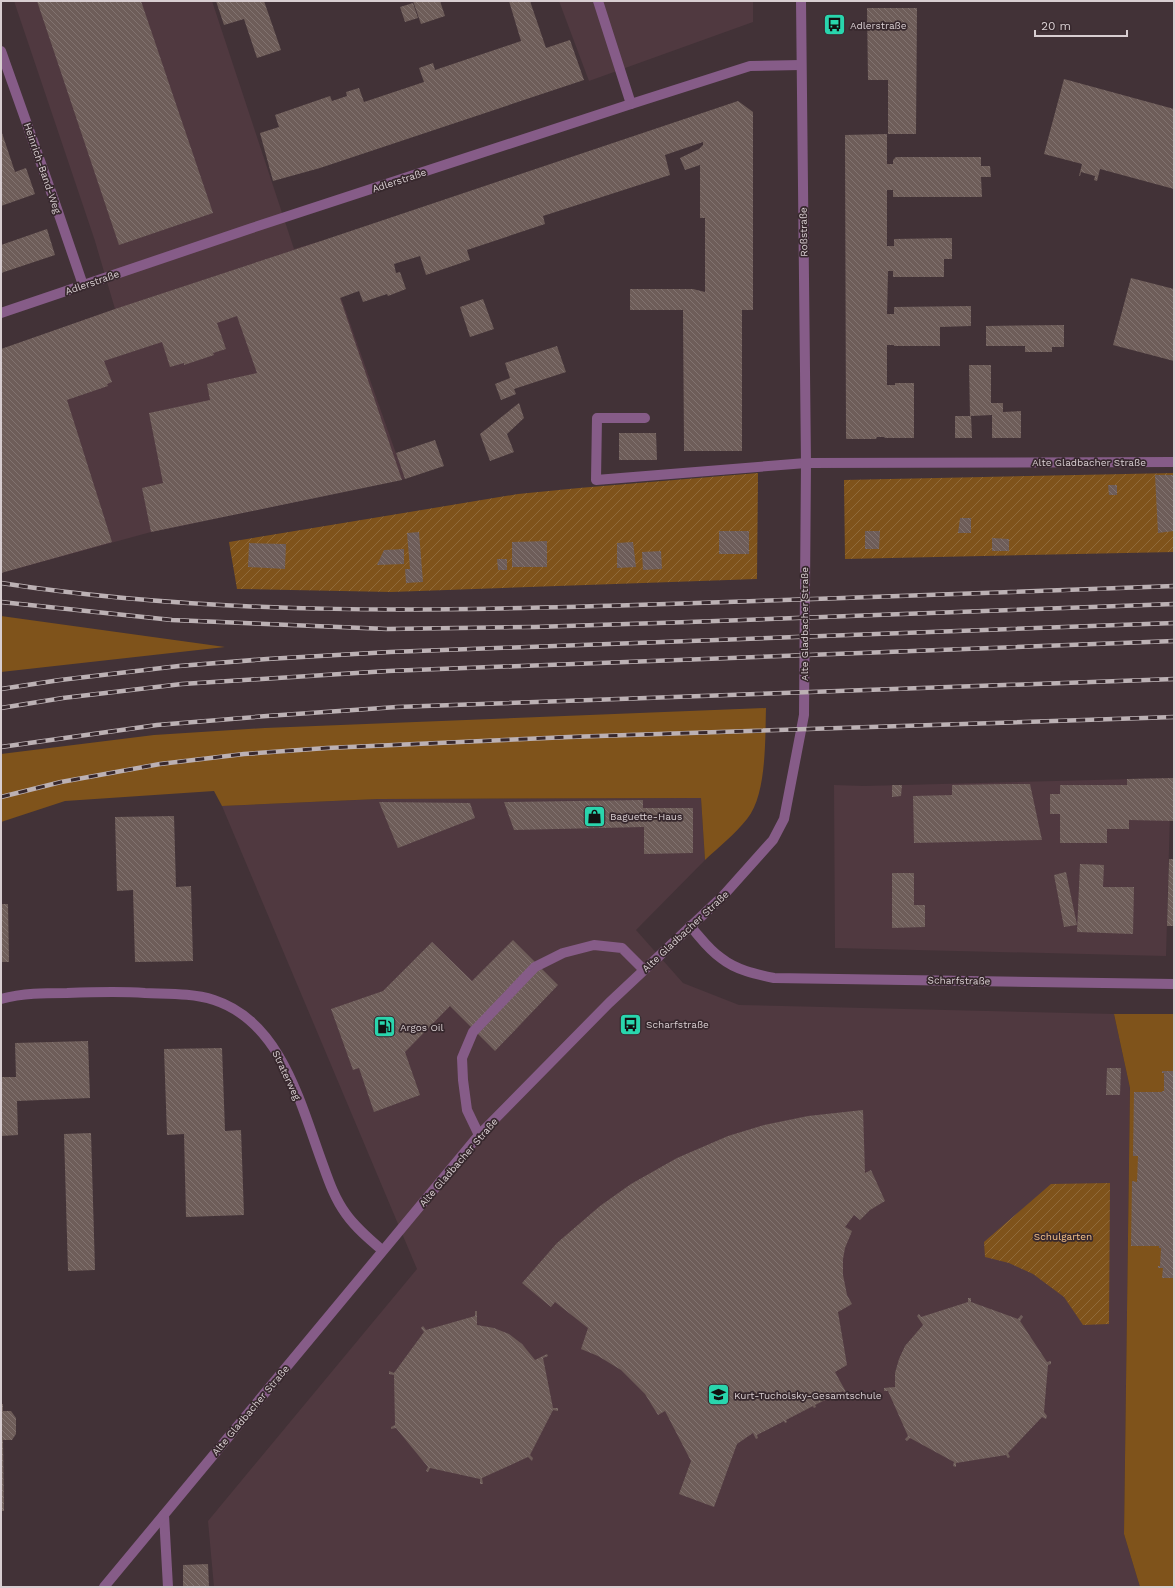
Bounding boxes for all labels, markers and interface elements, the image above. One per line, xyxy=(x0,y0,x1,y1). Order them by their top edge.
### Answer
bus stop icon: Adlerstraße xyxy=(822,12,848,38)
scale bar xyxy=(1035,12,1127,38)
text: 20 m xyxy=(1041,19,1071,33)
place label: Adlerstraße xyxy=(850,20,907,31)
street label: Heinrich-Band-Weg xyxy=(22,121,63,216)
street label: Adlerstraße xyxy=(371,166,428,194)
street label: Roßstraße xyxy=(798,207,809,257)
street label: Adlerstraße xyxy=(64,268,121,297)
street label: Alte Gladbacher Straße xyxy=(1032,457,1146,468)
street label: Alte Gladbacher Straße xyxy=(799,567,810,681)
shop icon: Baguette-Haus xyxy=(581,803,607,829)
place label: Baguette-Haus xyxy=(610,811,682,822)
street label: Alte Gladbacher Straße xyxy=(640,888,731,974)
street label: Scharfstraße xyxy=(927,974,991,987)
bus stop icon: Scharfstraße xyxy=(618,1011,644,1037)
fuel station icon: Argos Oil xyxy=(371,1014,397,1040)
place label: Scharfstraße xyxy=(646,1019,709,1030)
place label: Argos Oil xyxy=(400,1022,444,1033)
street label: Straterweg xyxy=(270,1049,303,1102)
street label: Alte Gladbacher Straße xyxy=(417,1116,500,1209)
park label: Schulgarten xyxy=(1034,1231,1092,1242)
street label: Alte Gladbacher Straße xyxy=(210,1363,291,1458)
school or university icon: Kurt-Tucholsky-Gesamtschule xyxy=(706,1382,732,1408)
place label: Kurt-Tucholsky-Gesamtschule xyxy=(734,1390,882,1401)

